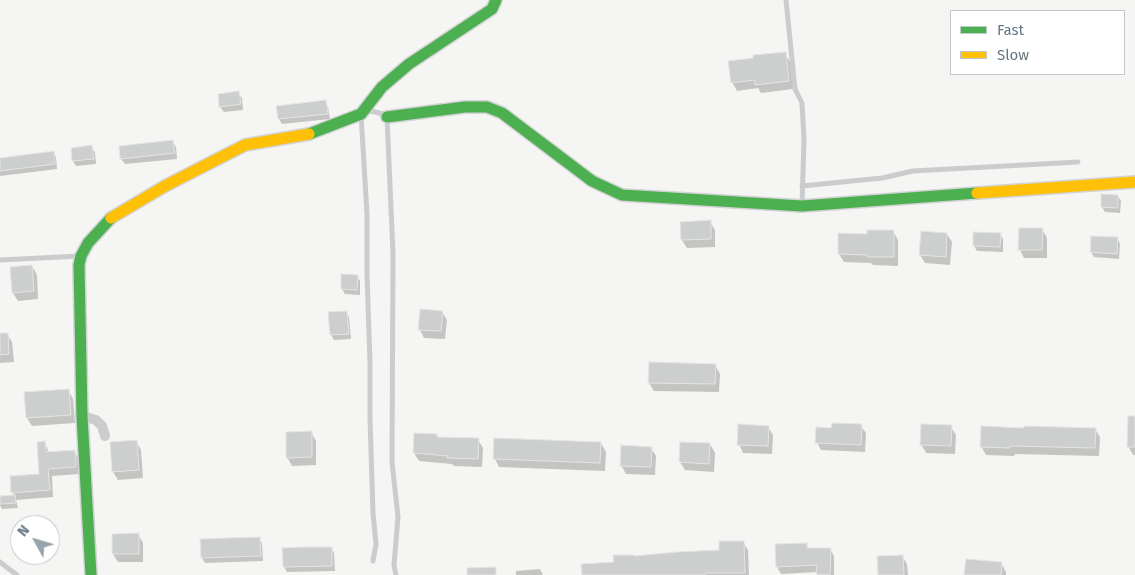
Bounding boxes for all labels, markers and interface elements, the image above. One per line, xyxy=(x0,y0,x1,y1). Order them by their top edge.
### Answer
legend xyxy=(950,10,1125,75)
text: Fast xyxy=(997,21,1024,39)
text: Slow xyxy=(997,46,1029,64)
north arrow xyxy=(10,515,60,565)
text: N xyxy=(14,522,33,540)

